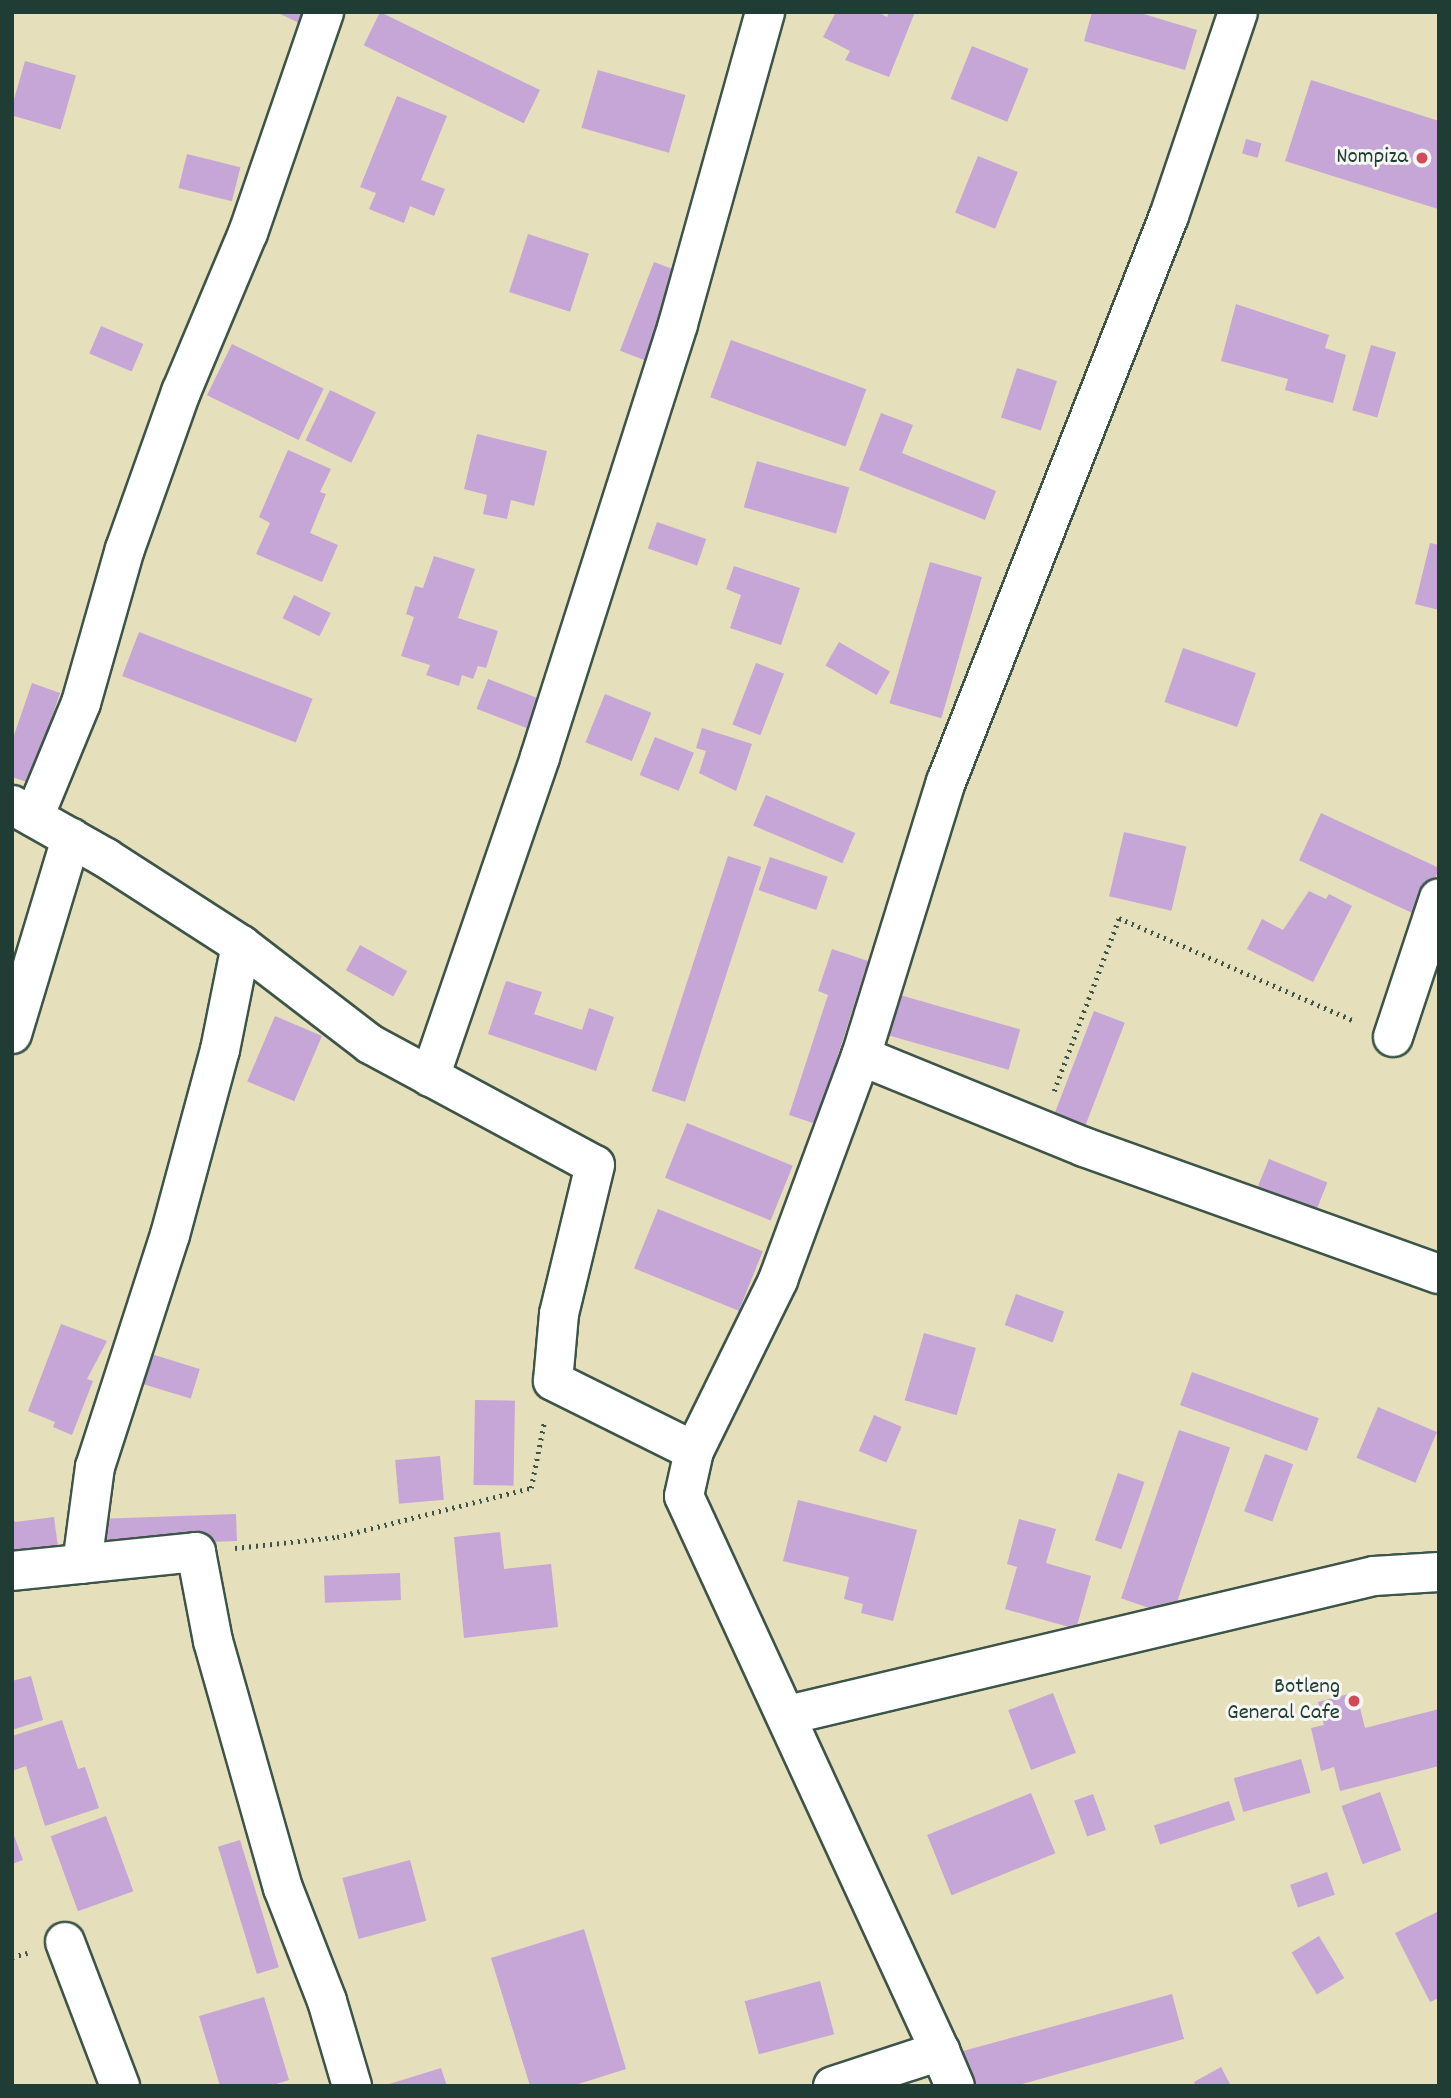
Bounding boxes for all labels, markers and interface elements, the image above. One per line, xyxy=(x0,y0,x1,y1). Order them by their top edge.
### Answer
place label: Nompiza xyxy=(1336,144,1408,172)
marker: Nompiza xyxy=(1414,150,1430,166)
place label: Botleng General Cafe xyxy=(1227,1674,1340,1728)
marker: Botleng General Cafe xyxy=(1346,1693,1362,1709)

